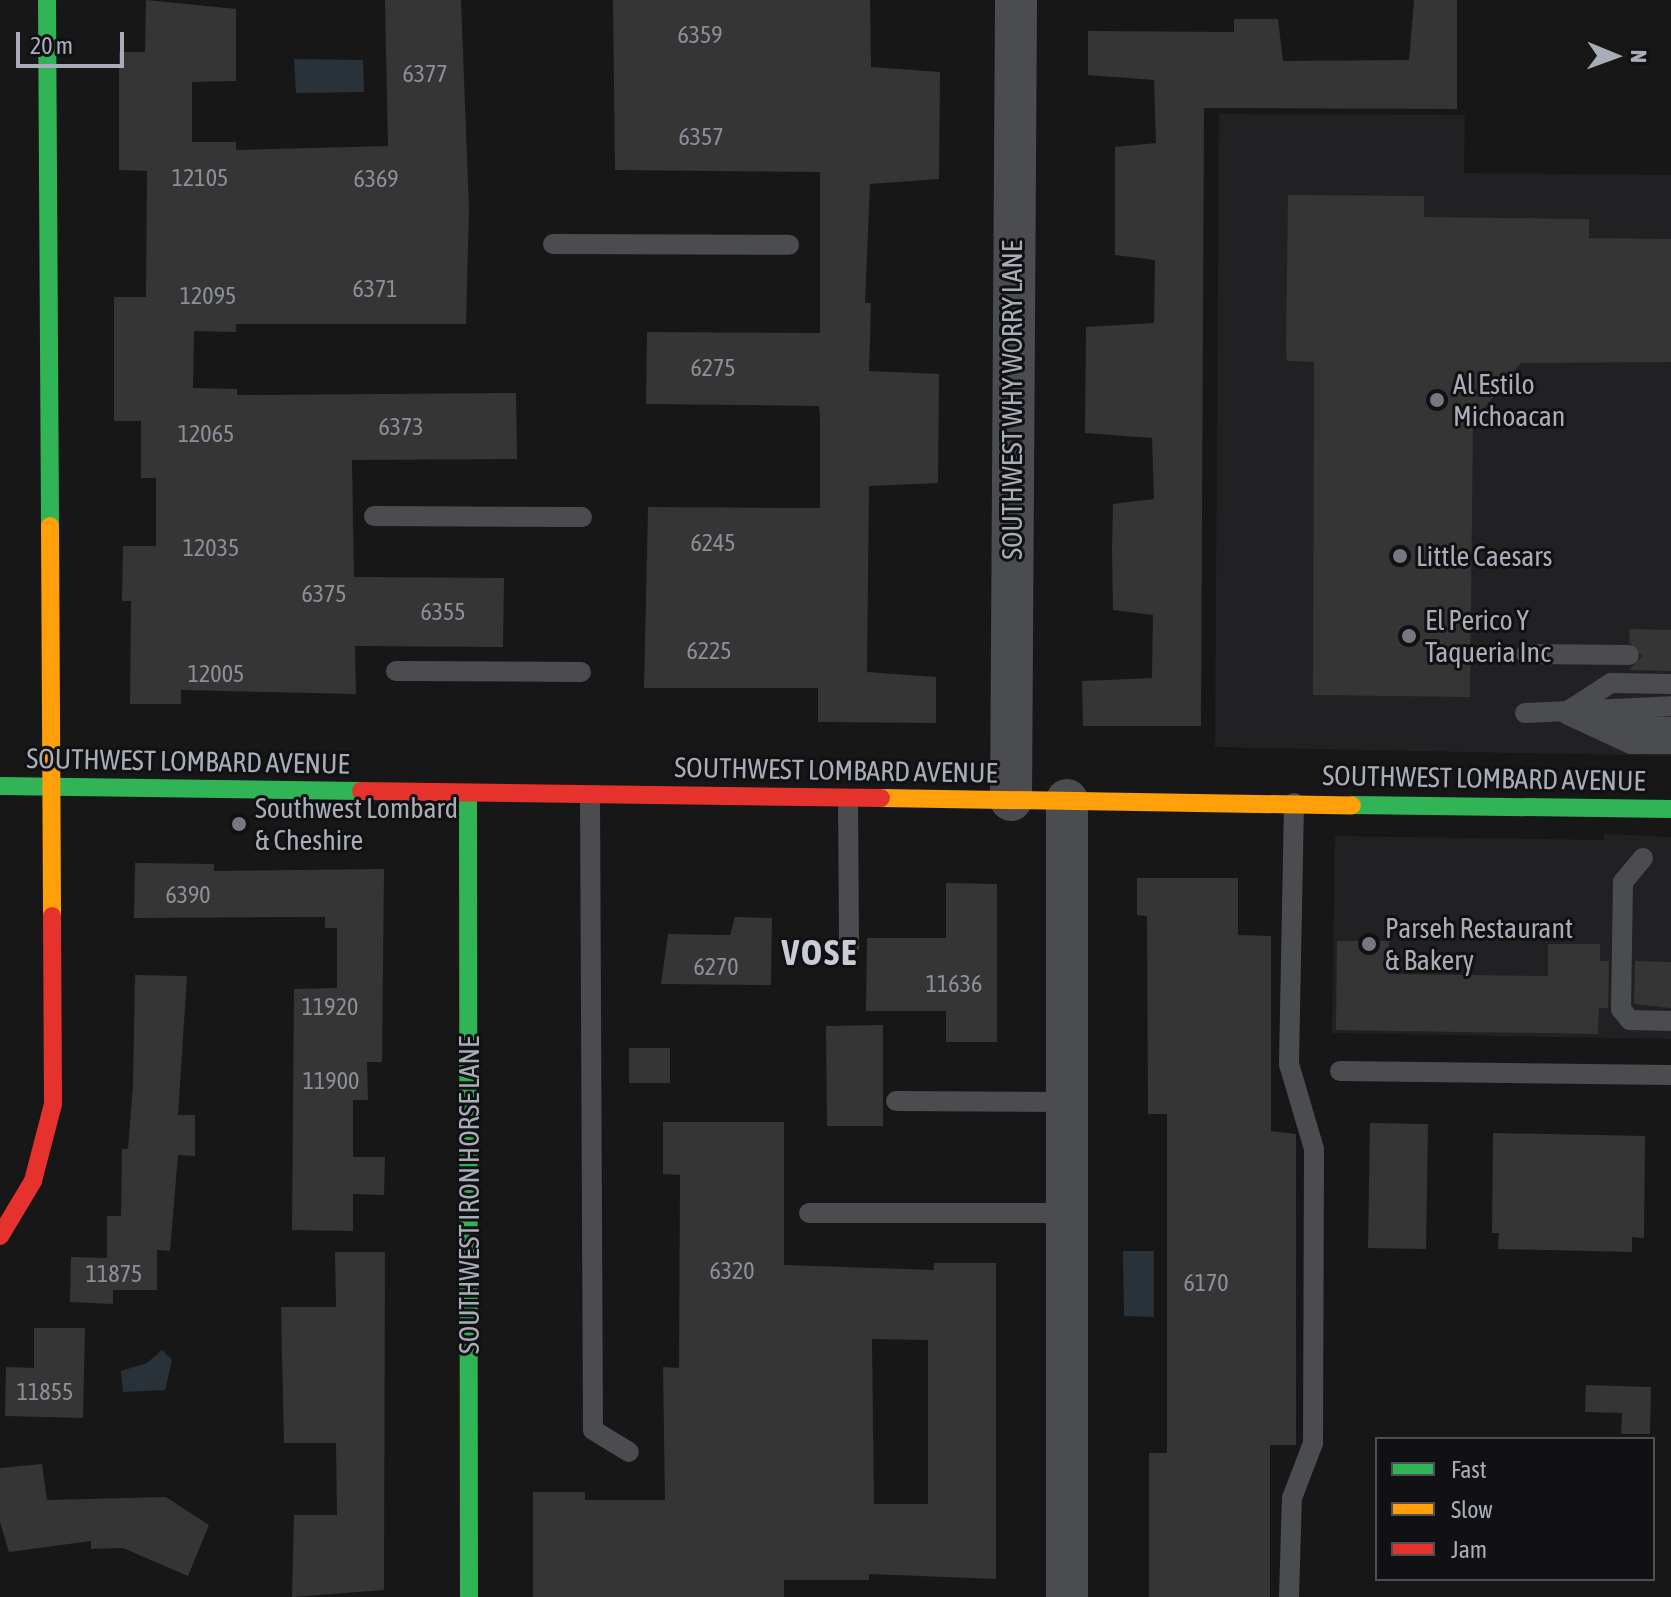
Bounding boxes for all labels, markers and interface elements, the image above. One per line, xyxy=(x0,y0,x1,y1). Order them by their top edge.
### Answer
scale bar xyxy=(20,16,128,66)
north arrow xyxy=(1575,16,1655,96)
house number: 6359 xyxy=(677,21,723,49)
text: 20 m xyxy=(30,32,73,59)
text: N xyxy=(1626,50,1652,63)
house number: 6377 xyxy=(402,60,448,88)
house number: 6357 xyxy=(678,123,724,151)
house number: 12105 xyxy=(172,164,228,192)
house number: 6369 xyxy=(353,165,399,193)
street label: SOUTHWEST WHY WORRY LANE xyxy=(995,240,1029,560)
house number: 6371 xyxy=(352,275,398,303)
house number: 12095 xyxy=(180,282,236,310)
house number: 6275 xyxy=(690,354,736,382)
place label: Al Estilo Michoacan xyxy=(1453,367,1565,433)
marker: Al Estilo Michoacan xyxy=(1428,391,1446,409)
house number: 6373 xyxy=(378,413,424,441)
house number: 12065 xyxy=(178,420,234,448)
house number: 6245 xyxy=(690,529,736,557)
house number: 12035 xyxy=(183,534,239,562)
place label: Little Caesars xyxy=(1416,539,1552,573)
marker: Little Caesars xyxy=(1391,547,1409,565)
house number: 6375 xyxy=(301,580,347,608)
house number: 6355 xyxy=(420,598,466,626)
place label: El Perico Y Taqueria Inc xyxy=(1425,603,1550,669)
marker: El Perico Y Taqueria Inc xyxy=(1400,627,1418,645)
house number: 6225 xyxy=(686,637,732,665)
house number: 12005 xyxy=(188,660,244,688)
street label: SOUTHWEST LOMBARD AVENUE xyxy=(26,741,350,781)
street label: SOUTHWEST LOMBARD AVENUE xyxy=(674,750,998,790)
street label: SOUTHWEST LOMBARD AVENUE xyxy=(1322,758,1646,798)
place label: Southwest Lombard & Cheshire xyxy=(255,791,458,857)
marker: Southwest Lombard & Cheshire xyxy=(230,815,248,833)
house number: 6390 xyxy=(165,881,211,909)
place label: Parseh Restaurant & Bakery xyxy=(1385,911,1573,977)
district label: VOSE xyxy=(782,931,858,975)
marker: Parseh Restaurant & Bakery xyxy=(1360,935,1378,953)
house number: 6270 xyxy=(693,953,739,981)
house number: 11636 xyxy=(926,970,982,998)
house number: 11920 xyxy=(302,993,358,1021)
street label: SOUTHWEST IRON HORSE LANE xyxy=(452,1036,486,1354)
house number: 11900 xyxy=(303,1067,359,1095)
house number: 6320 xyxy=(709,1257,755,1285)
house number: 11875 xyxy=(86,1260,142,1288)
house number: 6170 xyxy=(1183,1269,1229,1297)
house number: 11855 xyxy=(17,1378,73,1406)
legend xyxy=(1375,1437,1655,1581)
text: Fast xyxy=(1451,1456,1487,1483)
text: Slow xyxy=(1451,1496,1493,1523)
text: Jam xyxy=(1451,1536,1487,1563)

